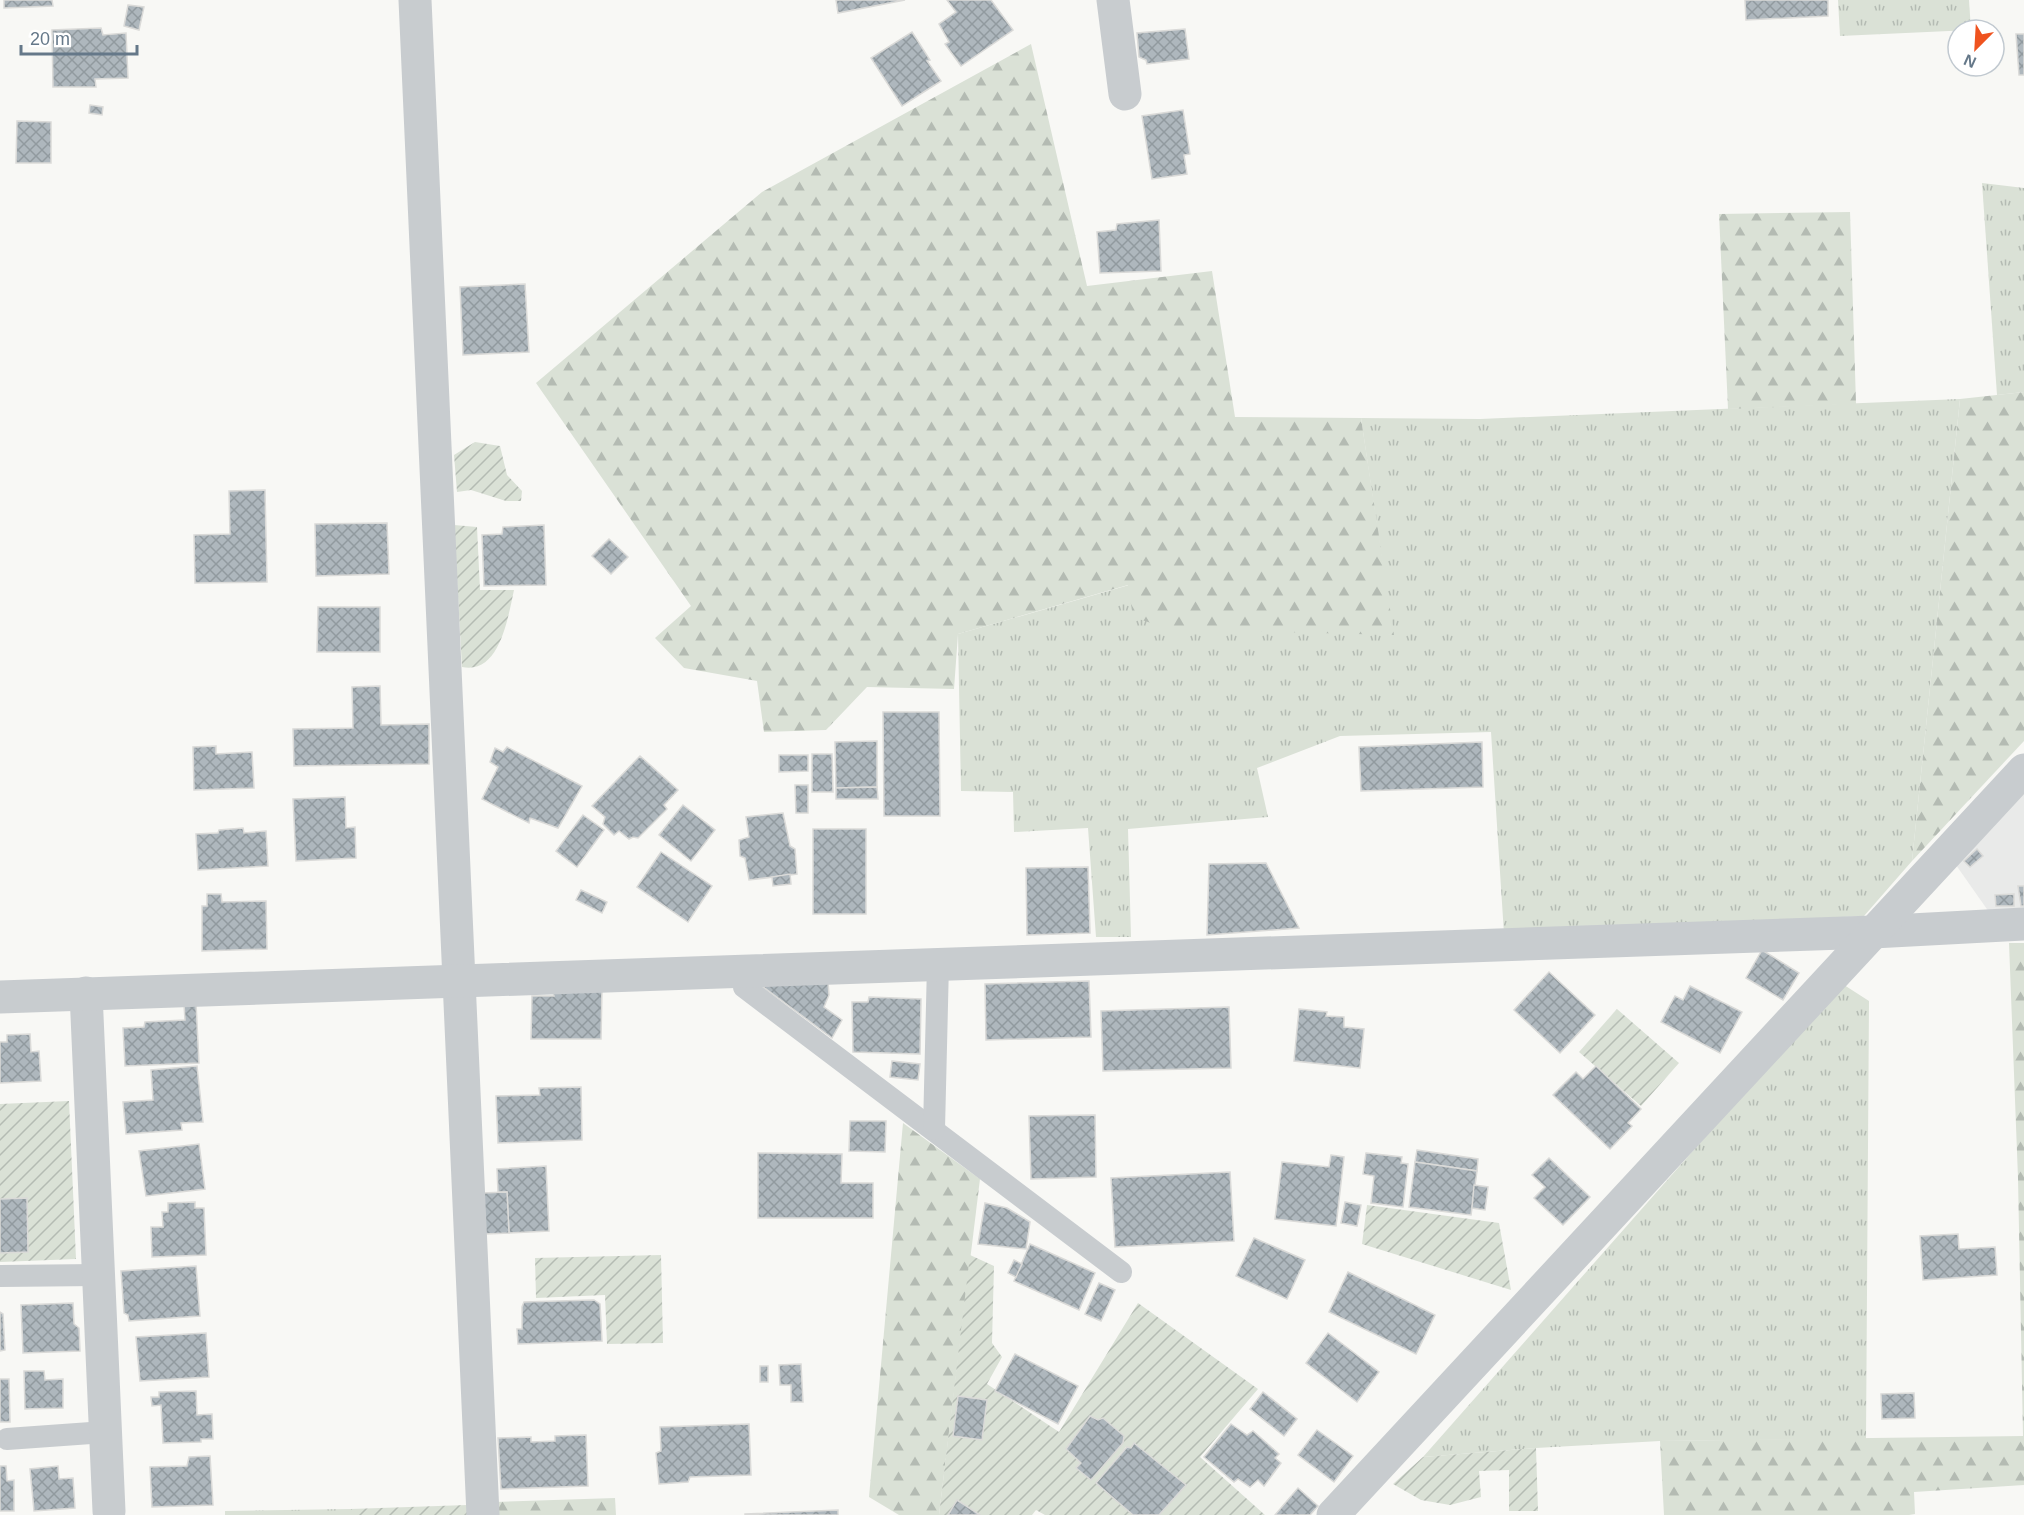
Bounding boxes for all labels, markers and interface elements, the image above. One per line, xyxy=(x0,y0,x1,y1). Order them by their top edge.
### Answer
scale bar xyxy=(21,18,136,56)
north arrow xyxy=(1946,18,2006,78)
text: 20 m xyxy=(30,29,70,49)
text: N xyxy=(1961,51,1979,71)

